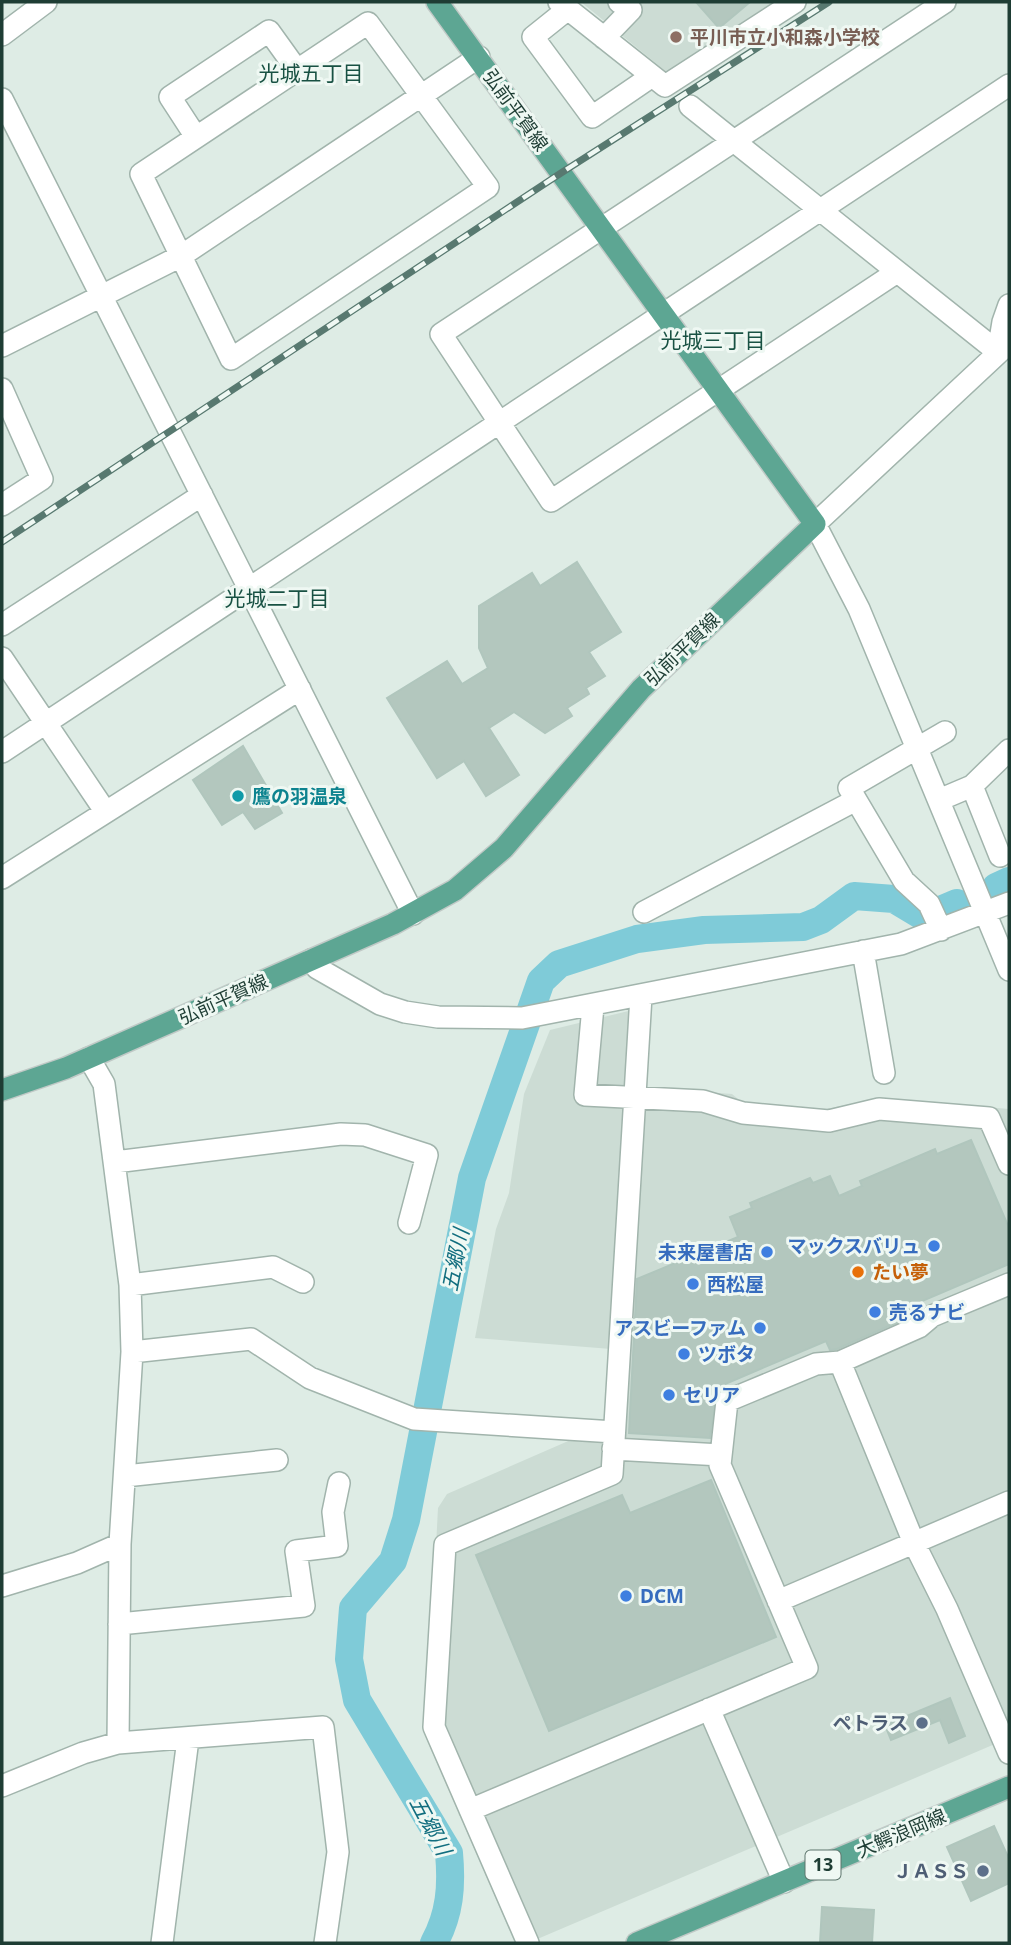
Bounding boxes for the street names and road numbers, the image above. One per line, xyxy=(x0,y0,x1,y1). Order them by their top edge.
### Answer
street label: 弘前平賀線 xyxy=(478,64,554,156)
street label: 弘前平賀線 xyxy=(639,607,725,691)
street label: 弘前平賀線 xyxy=(174,968,272,1030)
street label: 大鰐浪岡線 xyxy=(852,1802,950,1864)
road number: 13 xyxy=(806,1851,840,1880)

